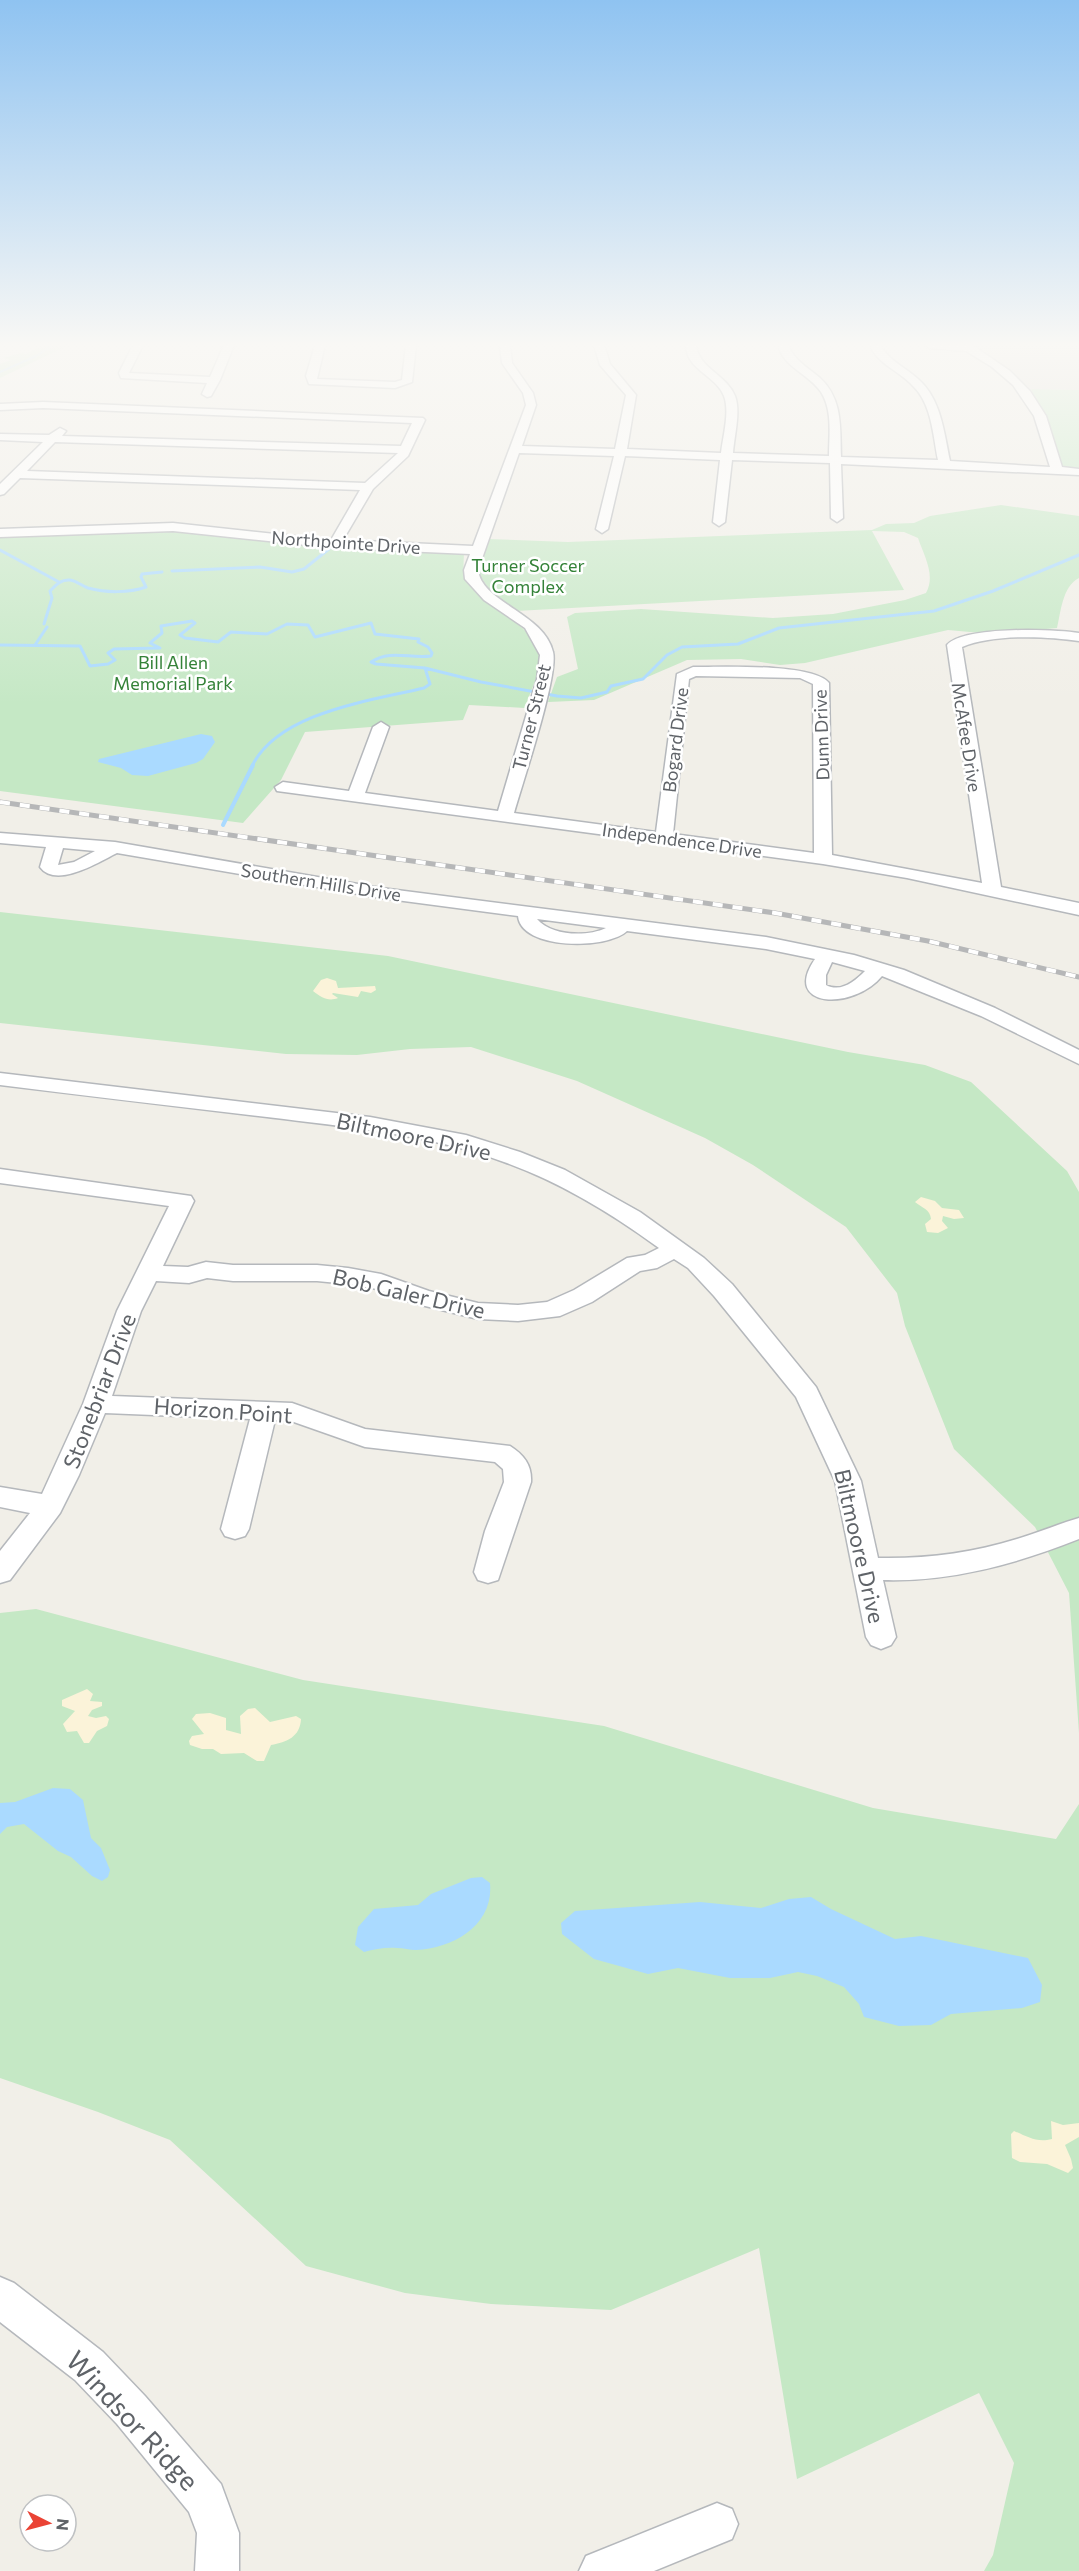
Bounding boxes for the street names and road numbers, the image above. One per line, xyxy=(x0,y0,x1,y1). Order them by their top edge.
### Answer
street label: Northpointe Drive xyxy=(271,526,421,558)
street label: Turner Street xyxy=(507,662,555,772)
street label: McAfee Drive xyxy=(947,681,987,793)
street label: Bogard Drive xyxy=(658,686,692,794)
street label: Dunn Drive xyxy=(808,689,834,781)
street label: Independence Drive xyxy=(601,818,763,862)
street label: Southern Hills Drive xyxy=(239,858,403,906)
street label: Biltmoore Drive xyxy=(334,1106,494,1166)
street label: Bob Galer Drive xyxy=(330,1262,488,1324)
street label: Stonebriar Drive xyxy=(57,1310,141,1472)
street label: Horizon Point xyxy=(153,1392,293,1428)
street label: Biltmoore Drive xyxy=(829,1466,891,1626)
street label: Windsor Ridge xyxy=(60,2343,206,2497)

